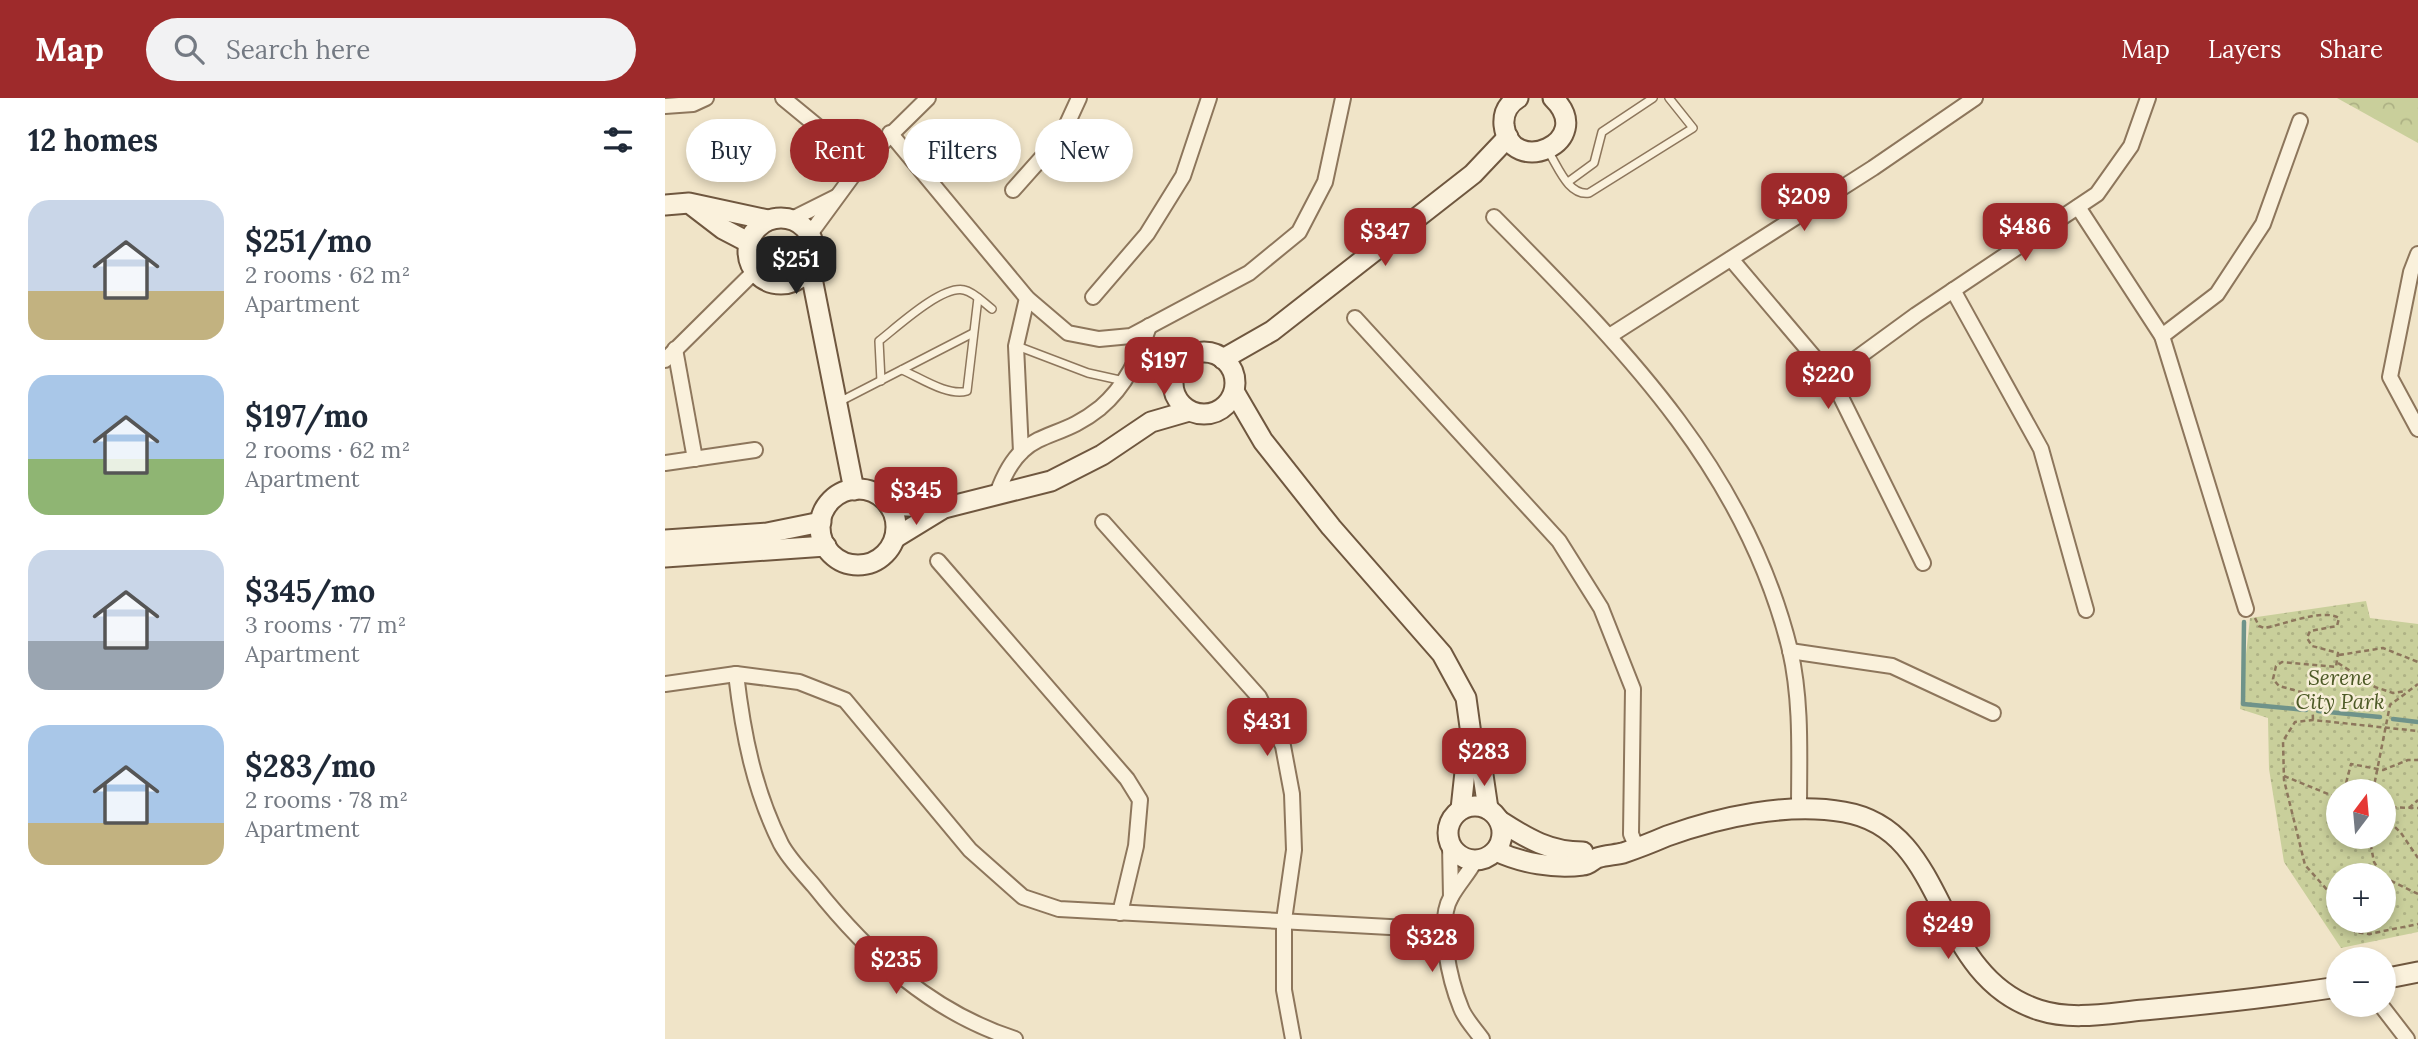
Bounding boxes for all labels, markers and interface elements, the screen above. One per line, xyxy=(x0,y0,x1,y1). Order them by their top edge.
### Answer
search box xyxy=(146,18,636,81)
text: Map xyxy=(35,28,104,70)
icon: search xyxy=(170,30,208,68)
text: Search here xyxy=(226,33,370,66)
text: Map xyxy=(2121,34,2170,65)
text: Layers xyxy=(2208,34,2281,65)
text: Share xyxy=(2319,34,2383,65)
chip: Buy xyxy=(686,119,776,182)
chip: Rent xyxy=(790,119,889,182)
chip: Filters xyxy=(903,119,1021,182)
chip: New xyxy=(1035,119,1133,182)
text: 12 homes xyxy=(28,121,158,159)
icon: filters xyxy=(599,121,637,159)
pin: $209 xyxy=(1763,174,1845,233)
text: $209 xyxy=(1777,181,1831,210)
pin: $486 xyxy=(1984,204,2066,263)
pin: $347 xyxy=(1344,208,1426,268)
text: $486 xyxy=(1999,211,2051,240)
text: $347 xyxy=(1360,216,1410,245)
text: $251/mo xyxy=(245,222,372,260)
icon: home xyxy=(84,228,168,312)
pin: $251 xyxy=(755,236,837,296)
text: $251 xyxy=(772,244,820,273)
text: 2 rooms · 62 m² xyxy=(245,260,410,289)
text: Apartment xyxy=(245,289,360,318)
pin: $197 xyxy=(1123,338,1205,397)
text: $197 xyxy=(1141,345,1187,374)
pin: $220 xyxy=(1787,352,1869,411)
text: $220 xyxy=(1802,359,1854,388)
text: $197/mo xyxy=(245,397,368,435)
icon: home xyxy=(84,403,168,487)
text: 2 rooms · 62 m² xyxy=(245,435,410,464)
text: Apartment xyxy=(245,464,360,493)
pin: $345 xyxy=(875,468,957,527)
text: $345 xyxy=(890,475,942,504)
text: $345/mo xyxy=(245,572,375,610)
icon: home xyxy=(84,578,168,662)
text: 3 rooms · 77 m² xyxy=(245,610,406,639)
text: Apartment xyxy=(245,639,360,668)
park label: Serene City Park xyxy=(2295,664,2385,715)
pin: $431 xyxy=(1226,698,1308,758)
text: $431 xyxy=(1243,706,1291,735)
pin: $283 xyxy=(1443,728,1525,788)
text: $283 xyxy=(1458,736,1510,765)
text: $283/mo xyxy=(245,747,376,785)
icon: home xyxy=(84,753,168,837)
north arrow xyxy=(2326,779,2396,849)
map controls xyxy=(2326,779,2396,1017)
text: 2 rooms · 78 m² xyxy=(245,785,408,814)
text: Apartment xyxy=(245,814,360,843)
button: + xyxy=(2326,863,2396,933)
pin: $249 xyxy=(1907,902,1989,961)
text: $249 xyxy=(1922,909,1974,938)
pin: $328 xyxy=(1391,914,1473,974)
text: $328 xyxy=(1406,922,1458,951)
pin: $235 xyxy=(855,936,937,996)
text: $235 xyxy=(870,944,922,973)
button: − xyxy=(2326,947,2396,1017)

